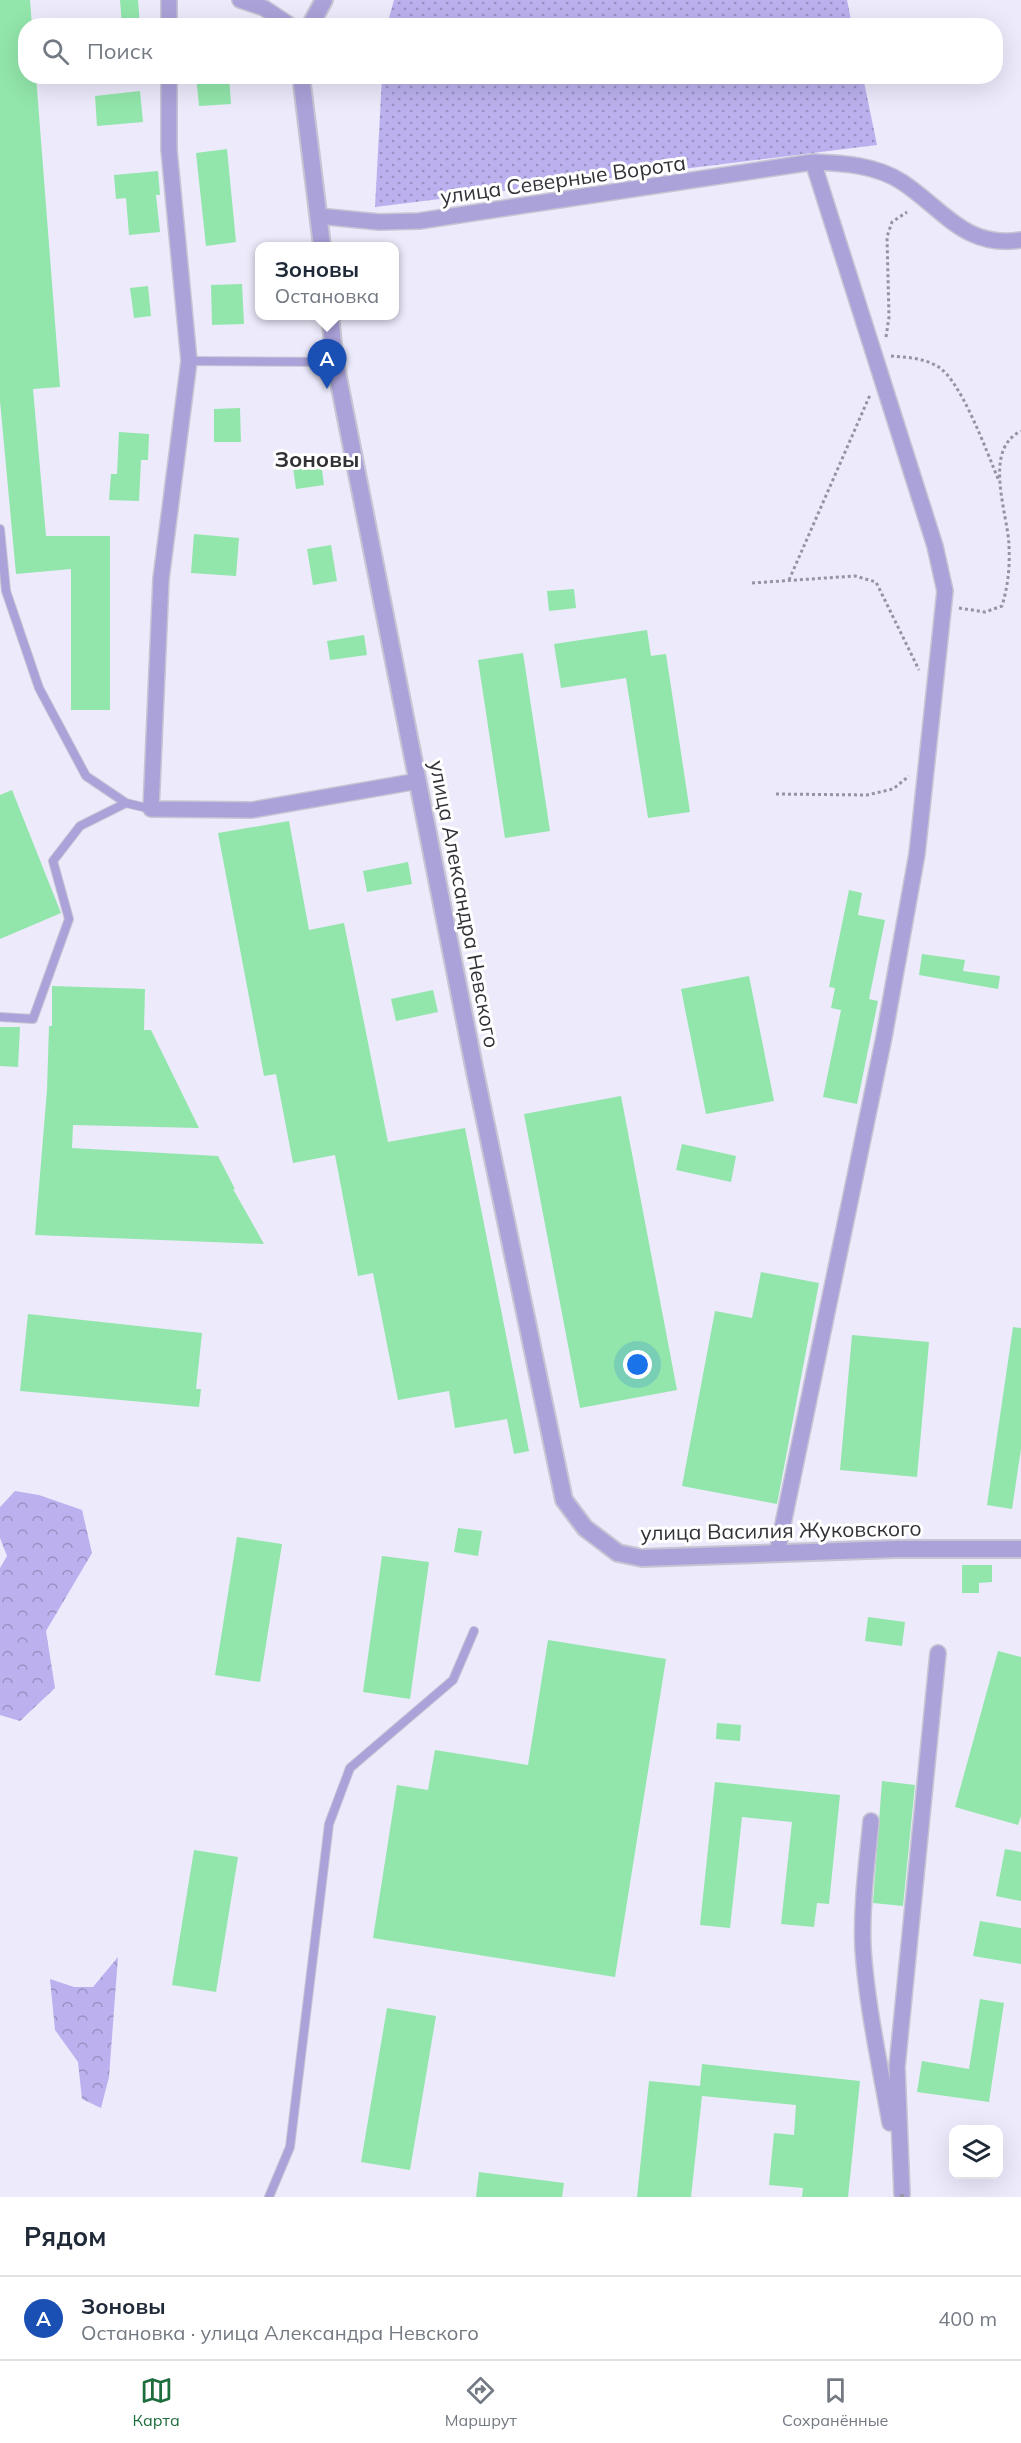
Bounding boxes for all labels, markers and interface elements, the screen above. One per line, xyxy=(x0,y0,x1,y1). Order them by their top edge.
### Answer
search box xyxy=(18,18,1003,84)
icon: search xyxy=(39,35,72,68)
text: Поиск xyxy=(87,37,153,65)
street label: улица Северные Ворота xyxy=(439,149,687,209)
popup xyxy=(255,242,399,320)
text: Зоновы xyxy=(275,255,359,283)
text: Остановка xyxy=(275,283,379,308)
pin: A xyxy=(308,340,346,389)
district label: Зоновы xyxy=(275,445,359,473)
street label: улица Александра Невского xyxy=(424,758,506,1050)
your location xyxy=(623,1350,652,1379)
street label: улица Василия Жуковского xyxy=(640,1515,922,1545)
map controls xyxy=(949,2125,1003,2179)
button: layers xyxy=(949,2125,1003,2179)
text: Рядом xyxy=(24,2220,107,2253)
text: Зоновы xyxy=(81,2292,166,2320)
text: A xyxy=(36,2306,51,2331)
text: 400 m xyxy=(938,2306,997,2331)
text: Остановка · улица Александра Невского xyxy=(81,2320,479,2345)
tab: Карта xyxy=(133,2374,180,2430)
tab: Маршрут xyxy=(445,2374,517,2430)
tab: Сохранённые xyxy=(782,2374,888,2430)

